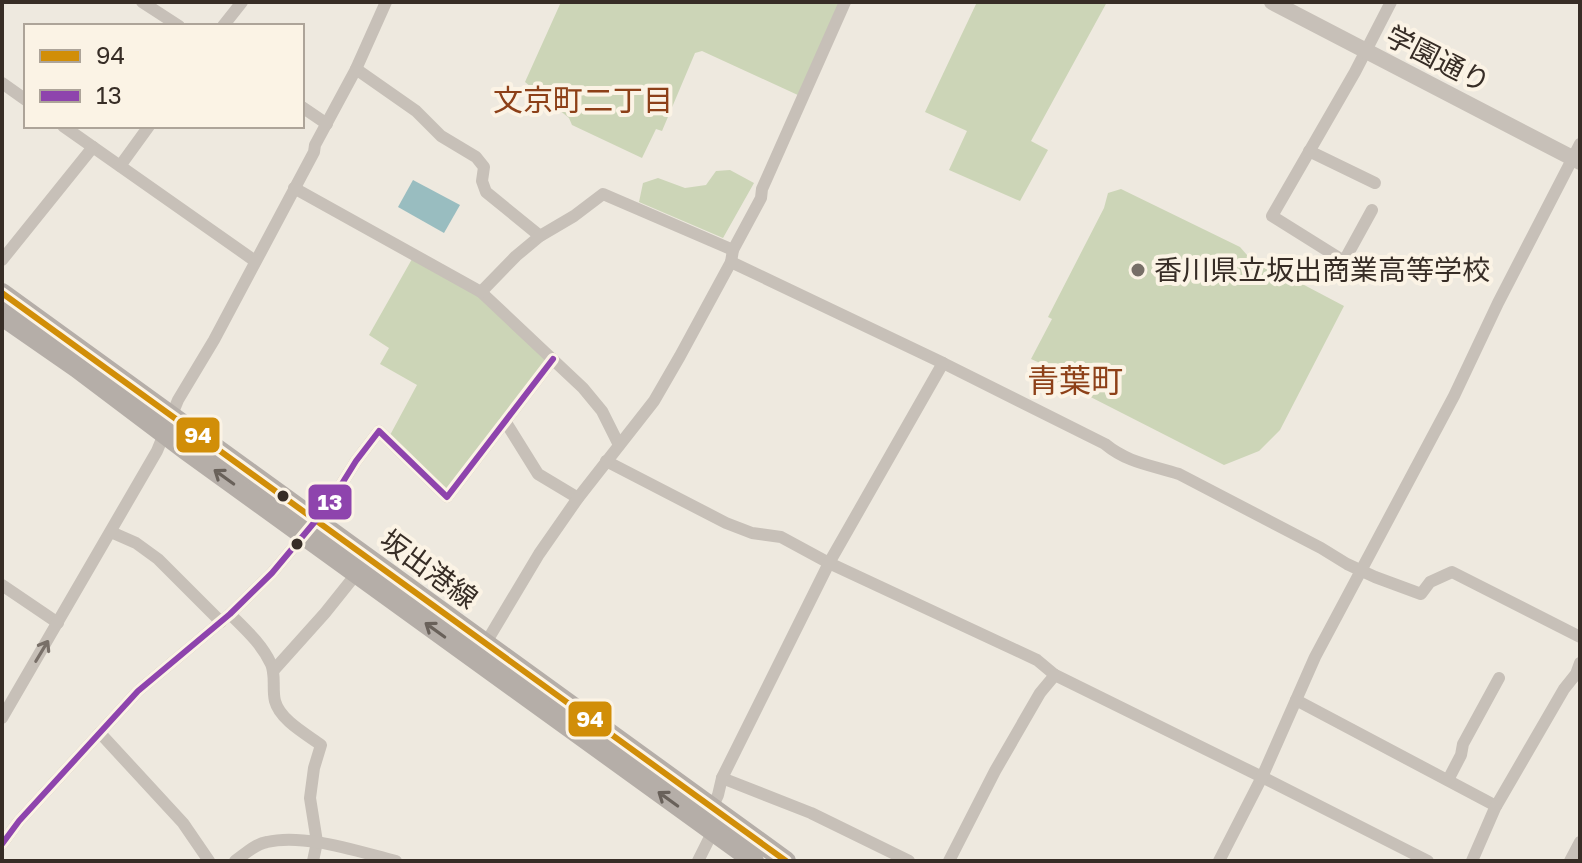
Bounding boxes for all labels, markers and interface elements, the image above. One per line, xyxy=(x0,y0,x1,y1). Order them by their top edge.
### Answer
street label: 学園通り xyxy=(1381,18,1496,99)
legend xyxy=(24,24,304,128)
text: 94 xyxy=(96,40,125,69)
text: 13 xyxy=(96,80,122,109)
district label: 文京町二丁目 xyxy=(493,82,673,118)
place label: 香川県立坂出商業高等学校 xyxy=(1154,253,1490,286)
marker: 香川県立坂出商業高等学校 xyxy=(1129,261,1147,279)
district label: 青葉町 xyxy=(1027,361,1123,399)
line badge: 94 xyxy=(175,416,221,454)
text: 94 xyxy=(184,421,212,448)
one-way arrow xyxy=(214,469,236,486)
line badge: 13 xyxy=(307,483,353,521)
unlabelled marker xyxy=(275,488,291,504)
text: 13 xyxy=(318,488,342,515)
street label: 坂出港線 xyxy=(374,522,484,615)
unlabelled marker xyxy=(289,536,305,552)
one-way arrow xyxy=(425,621,447,638)
one-way arrow xyxy=(34,640,50,663)
line badge: 94 xyxy=(567,700,613,738)
text: 94 xyxy=(576,705,604,732)
one-way arrow xyxy=(658,791,680,807)

